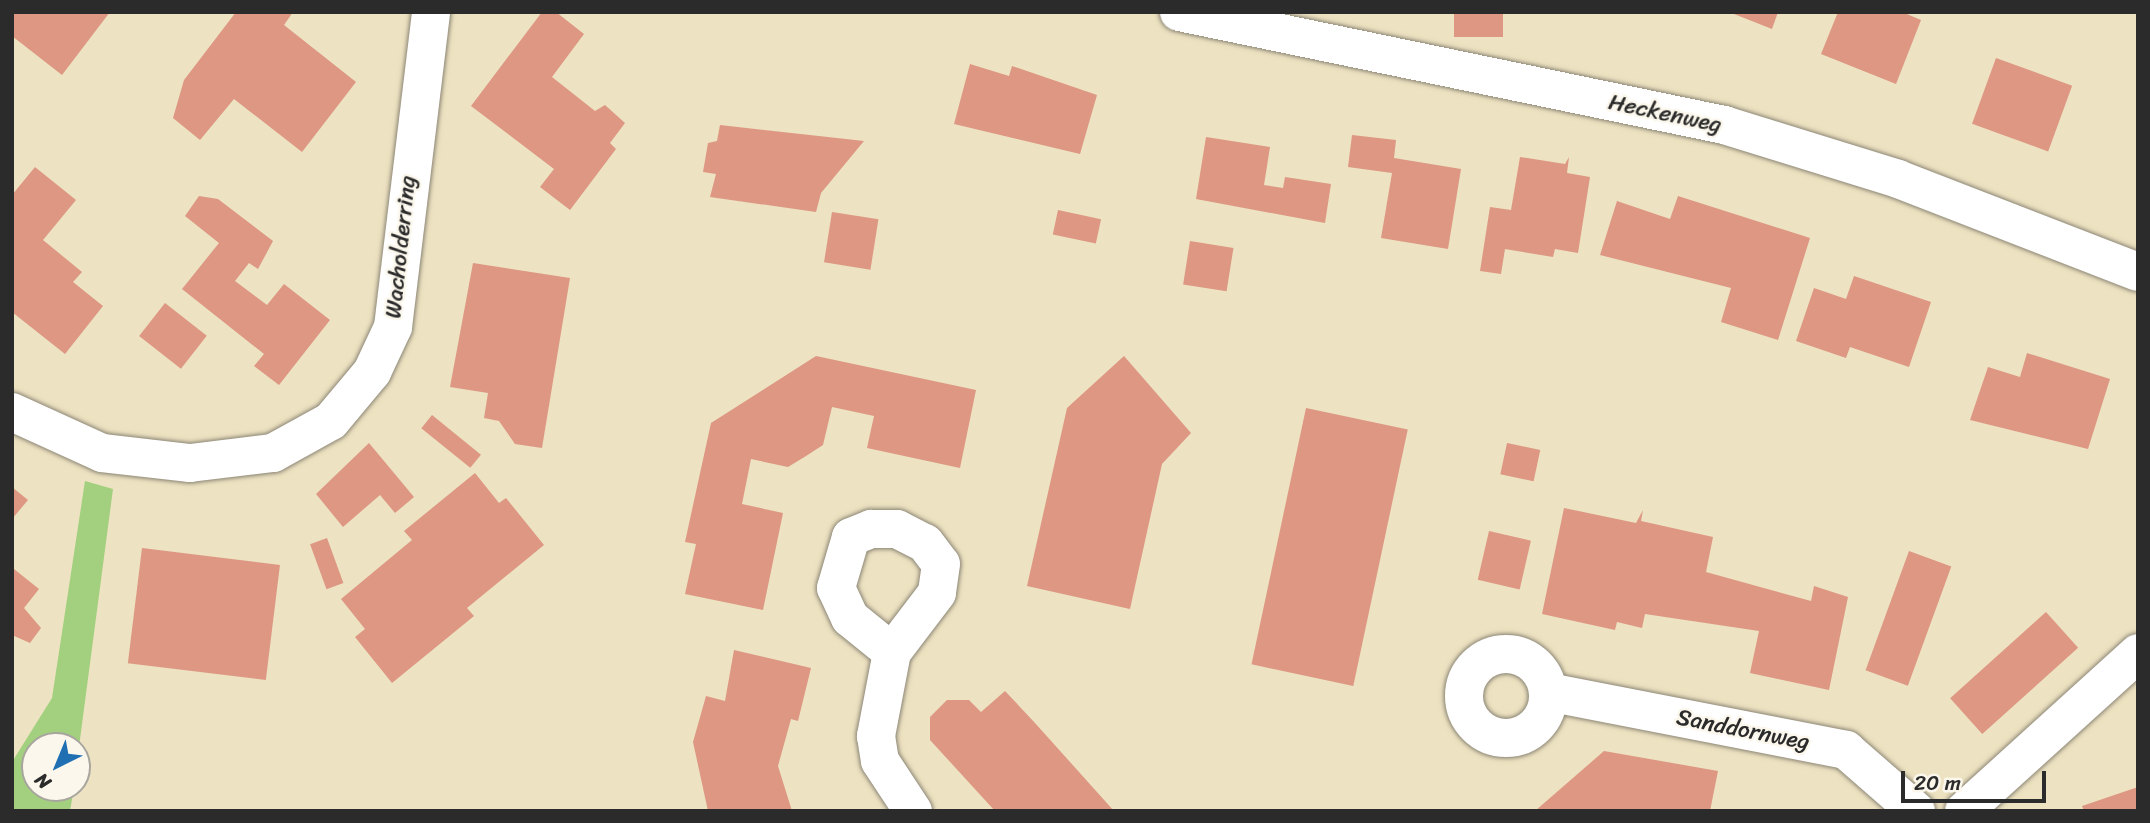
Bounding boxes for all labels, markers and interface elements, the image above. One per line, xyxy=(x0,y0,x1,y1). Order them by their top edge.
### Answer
street label: Heckenweg xyxy=(1606,89,1724,139)
street label: Wacholderring xyxy=(380,174,422,320)
street label: Sanddornweg xyxy=(1674,704,1812,756)
north arrow xyxy=(21,732,91,802)
scale bar xyxy=(1905,756,2050,800)
text: 20 m xyxy=(1914,764,1961,802)
text: N xyxy=(27,765,59,798)

